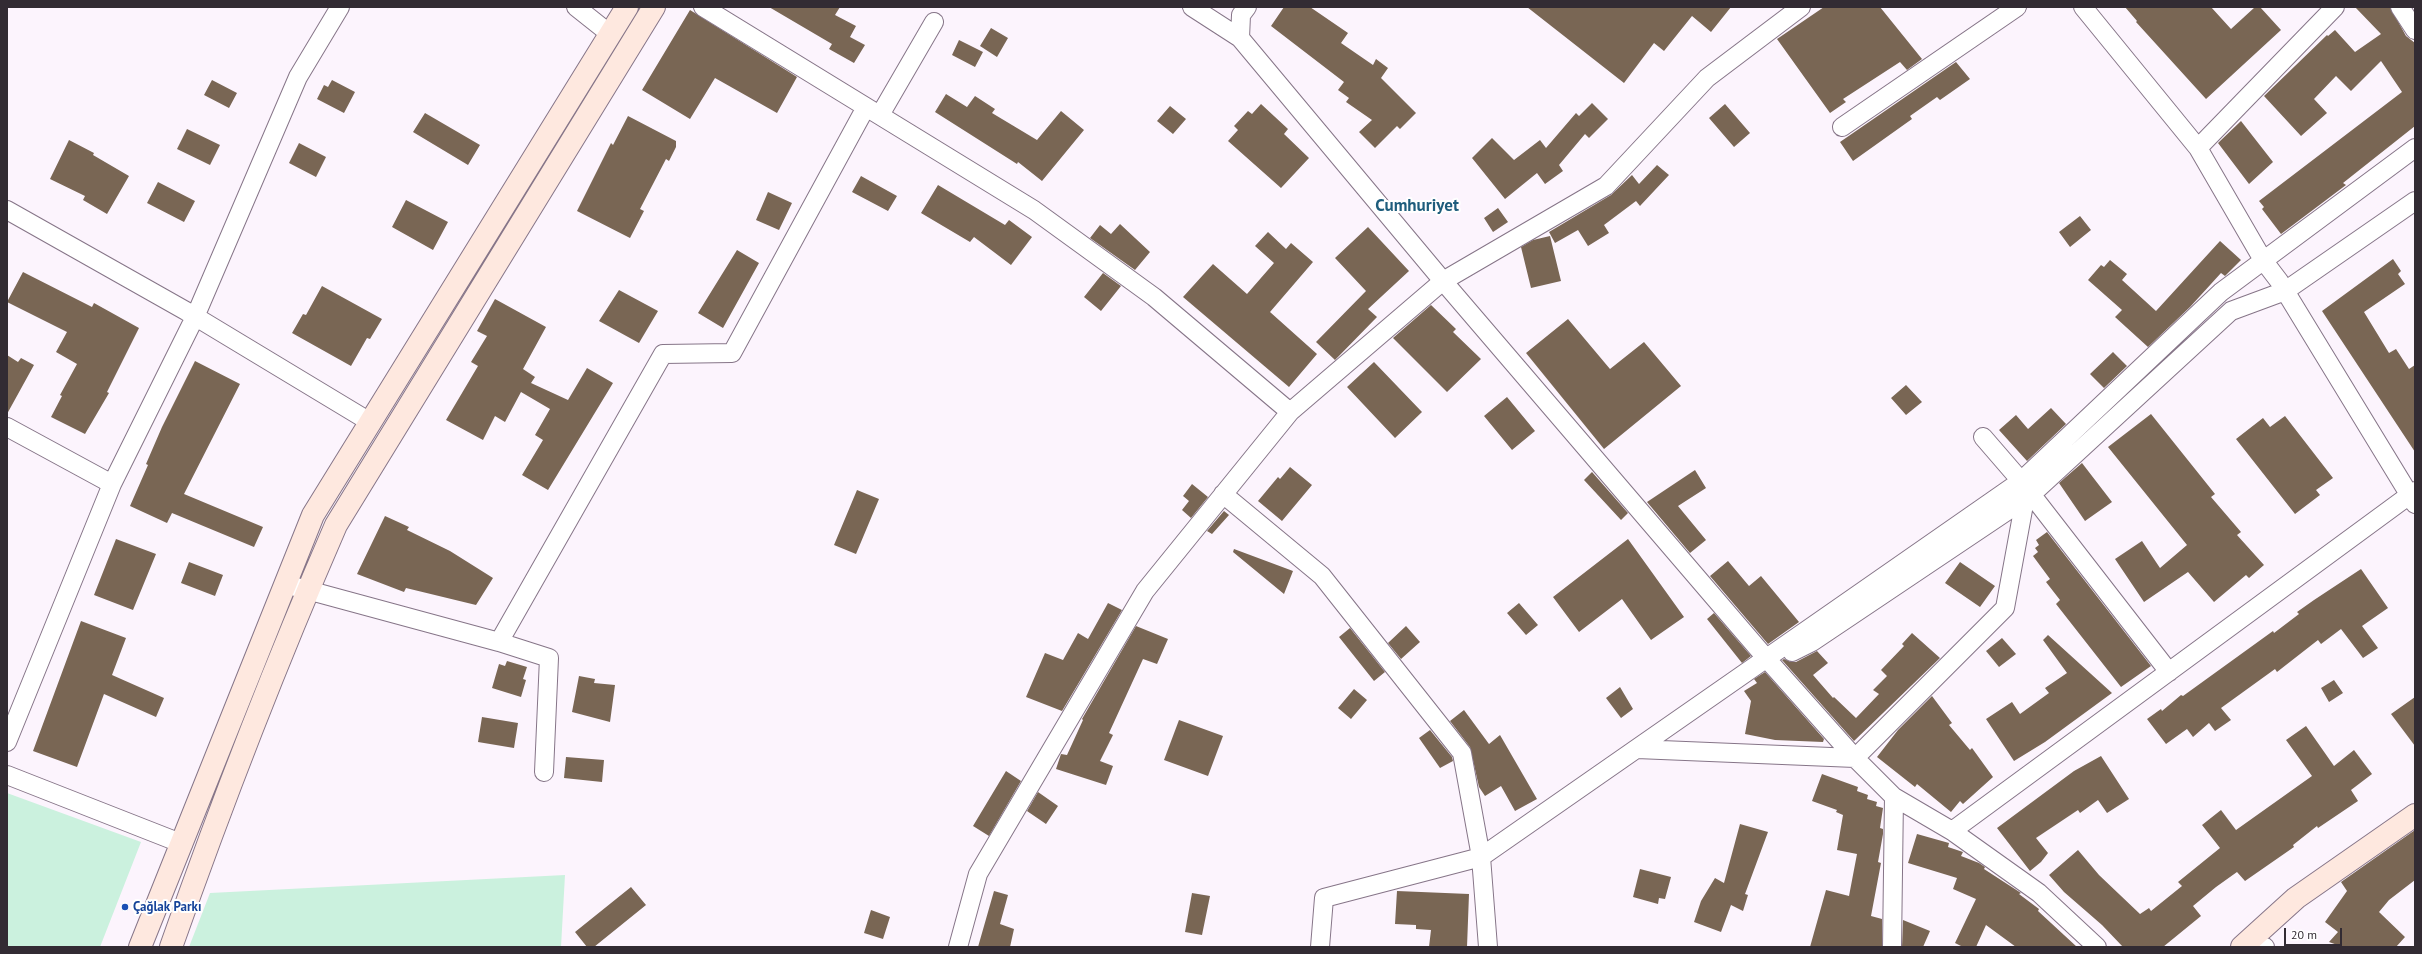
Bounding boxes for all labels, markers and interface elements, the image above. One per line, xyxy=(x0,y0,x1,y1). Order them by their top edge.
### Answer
district label: Cumhuriyet xyxy=(1375,196,1459,216)
place label: Çağlak Parkı xyxy=(133,899,201,915)
marker: Çağlak Parkı xyxy=(120,902,130,912)
scale bar xyxy=(2286,920,2344,946)
text: 20 m xyxy=(2291,927,2317,942)

